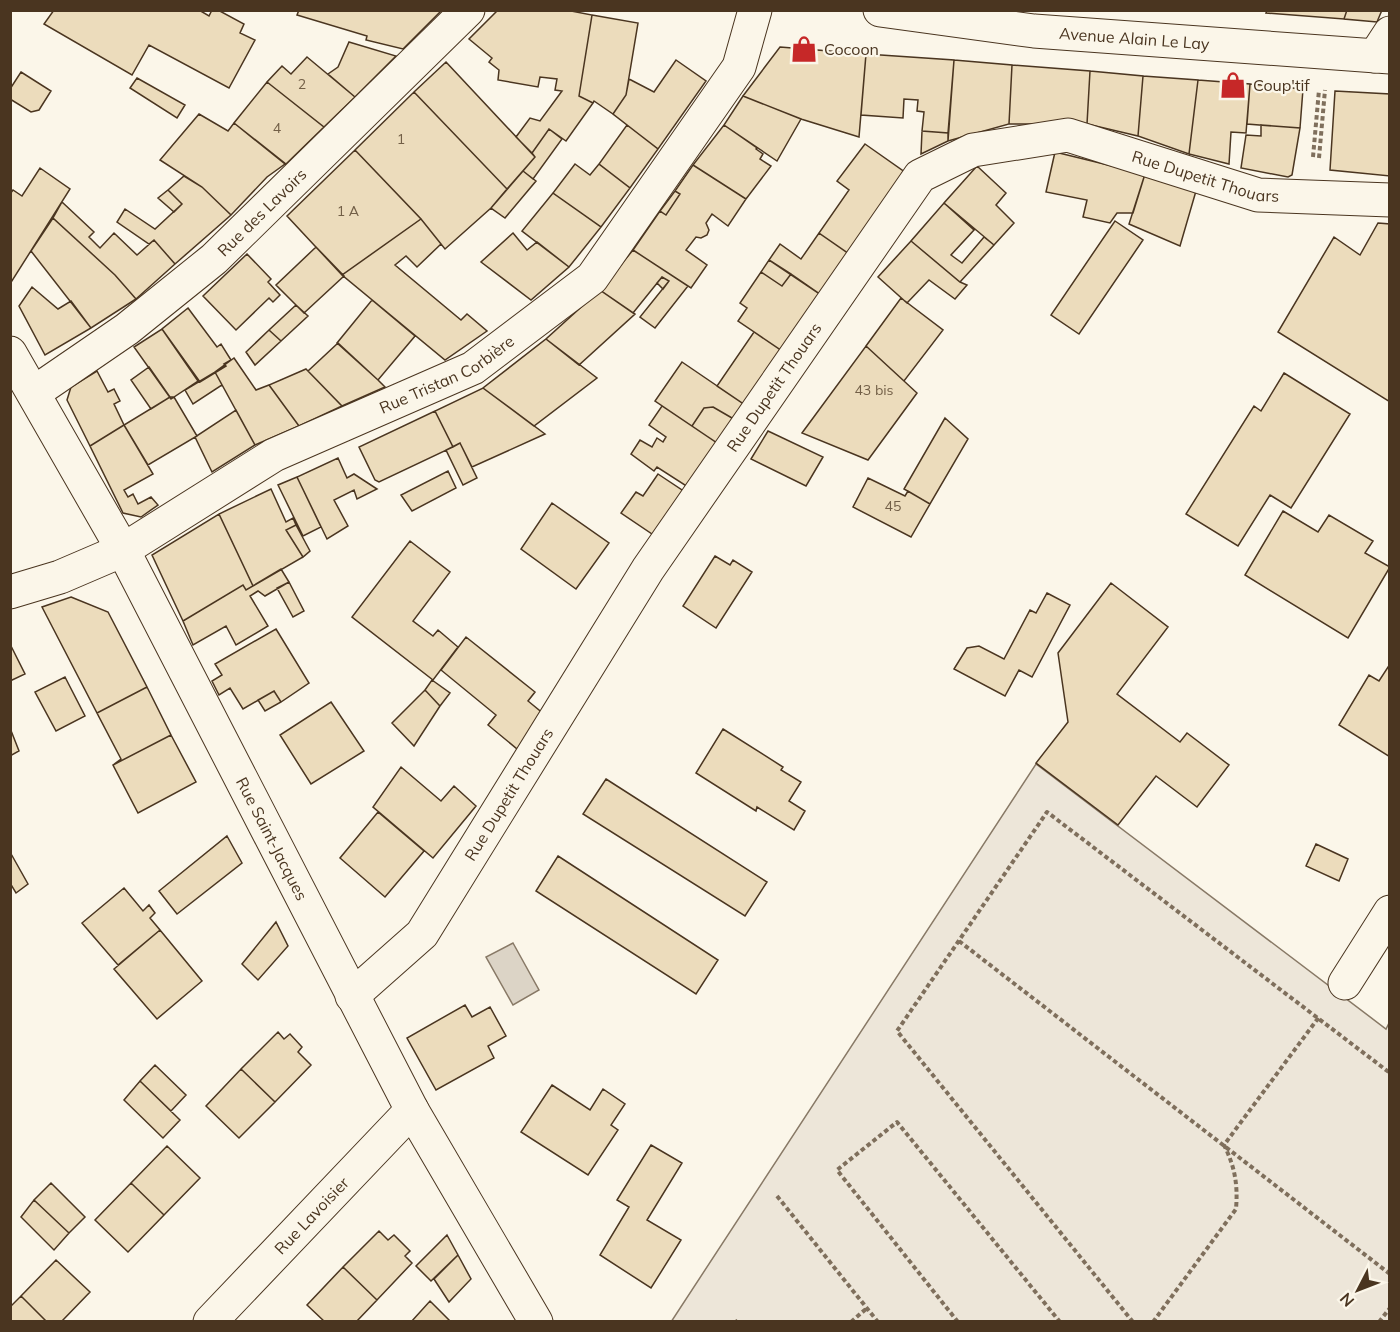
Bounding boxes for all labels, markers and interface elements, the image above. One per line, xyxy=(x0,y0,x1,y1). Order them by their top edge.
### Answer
street label: Avenue Alain Le Lay xyxy=(1058,23,1211,54)
shop icon: Cocoon xyxy=(789,34,819,64)
place label: Cocoon xyxy=(824,39,879,59)
shop icon: Coup'tif xyxy=(1218,70,1248,100)
house number: 2 xyxy=(298,75,306,93)
place label: Coup'tif xyxy=(1253,75,1310,95)
house number: 4 xyxy=(273,119,282,137)
house number: 1 xyxy=(397,130,405,148)
street label: Rue Dupetit Thouars xyxy=(1130,146,1280,206)
street label: Rue des Lavoirs xyxy=(213,164,311,260)
house number: 1 A xyxy=(337,202,360,220)
street label: Rue Dupetit Thouars xyxy=(722,319,826,456)
street label: Rue Tristan Corbière xyxy=(376,331,518,418)
house number: 43 bis xyxy=(854,381,894,399)
house number: 45 xyxy=(885,497,901,515)
street label: Rue Dupetit Thouars xyxy=(460,724,557,864)
street label: Rue Saint-Jacques xyxy=(232,774,312,904)
street label: Rue Lavoisier xyxy=(270,1173,353,1258)
north arrow xyxy=(1328,1260,1388,1320)
text: N xyxy=(1335,1289,1358,1311)

